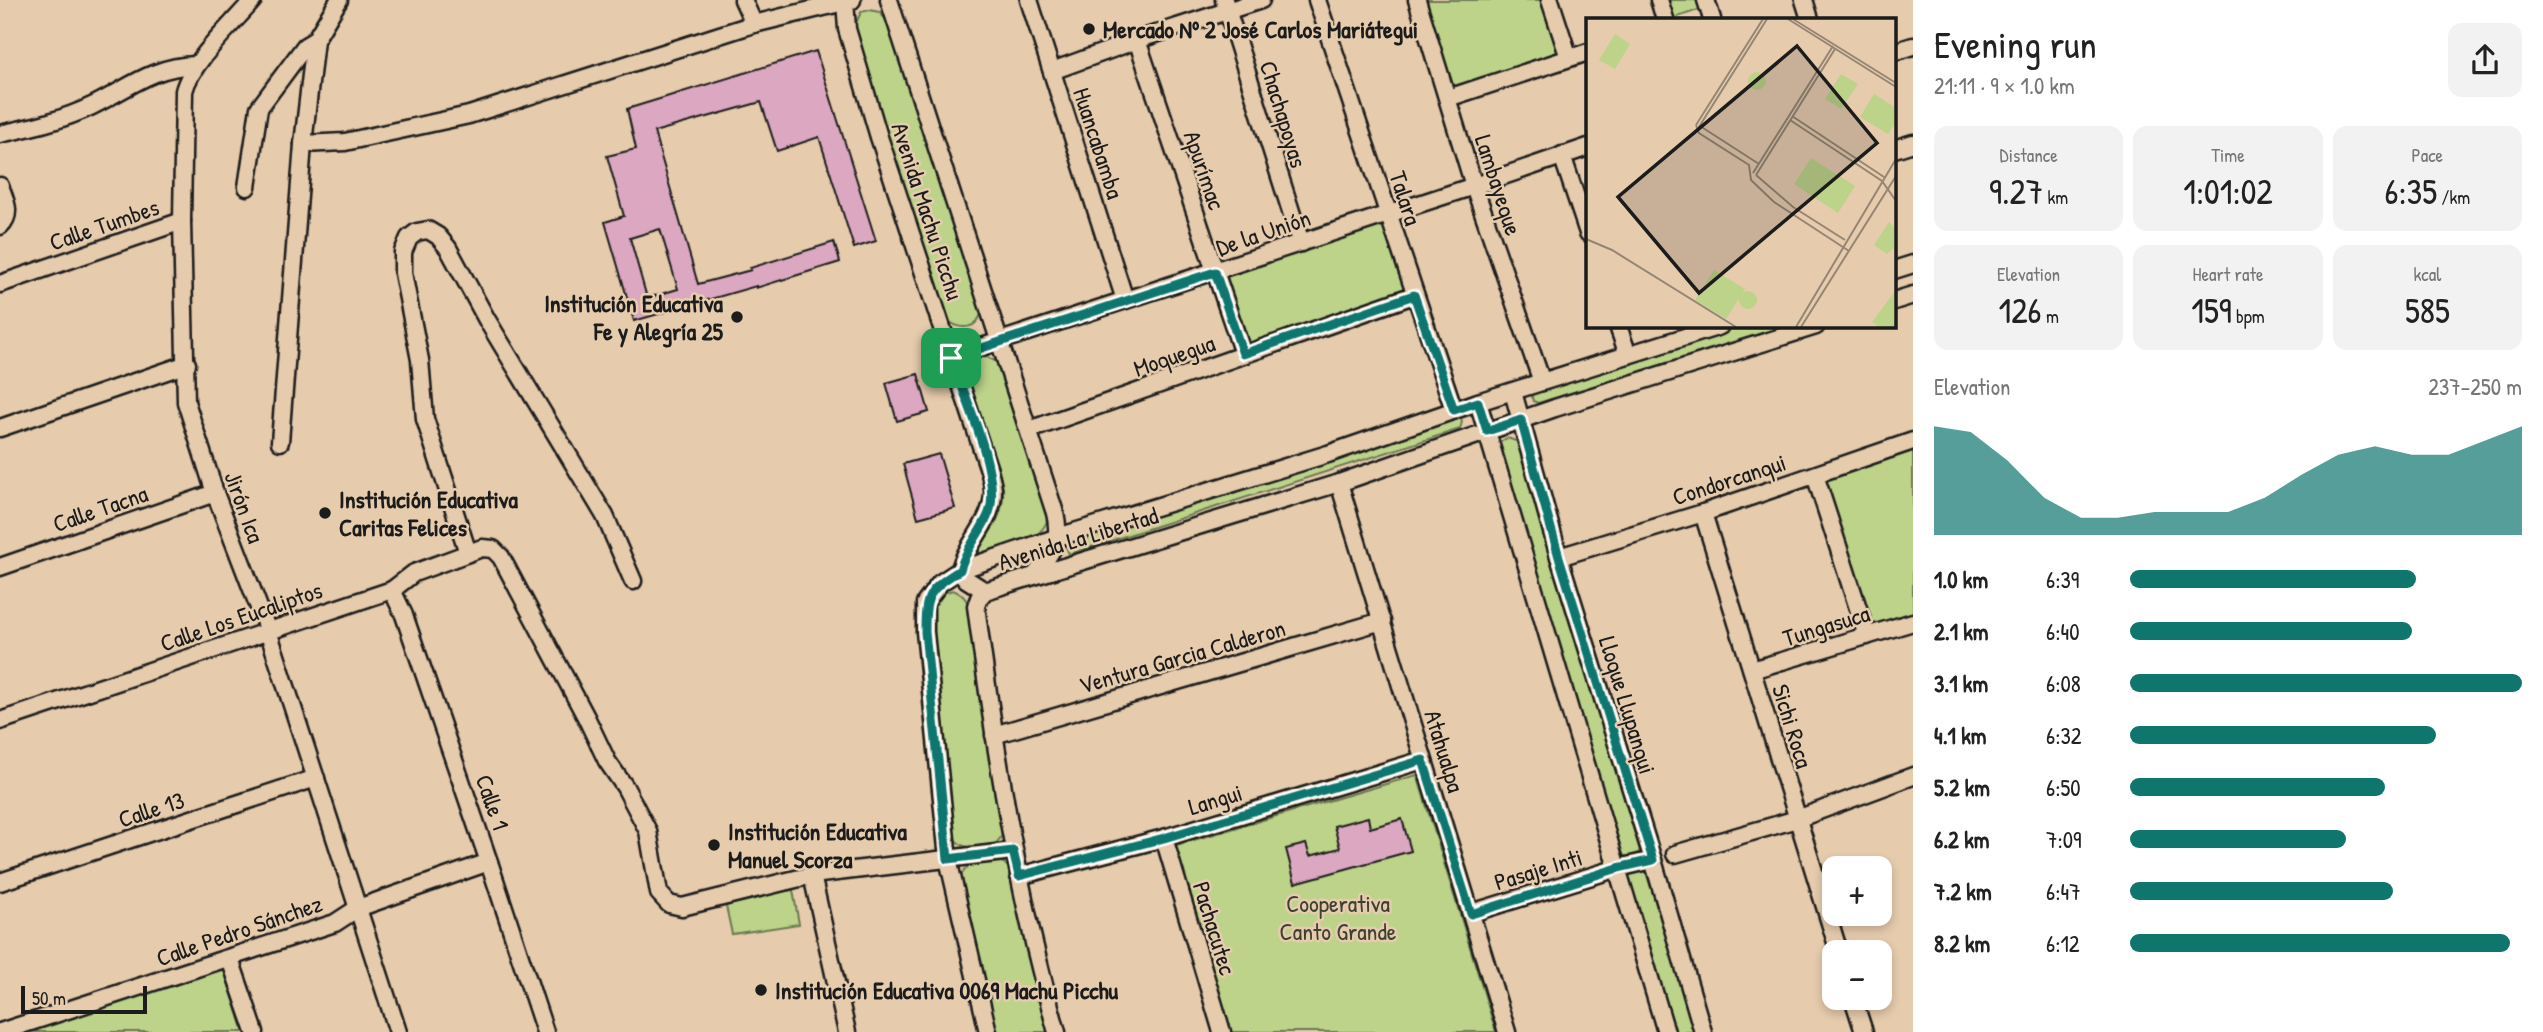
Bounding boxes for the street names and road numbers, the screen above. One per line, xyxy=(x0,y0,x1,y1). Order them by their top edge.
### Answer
street label: Chachapoyas xyxy=(1253,57,1315,171)
street label: Huancabamba xyxy=(1066,83,1132,203)
street label: Avenida Machu Picchu xyxy=(884,118,972,304)
street label: Apurímac xyxy=(1177,126,1234,214)
street label: Lambayeque xyxy=(1468,131,1530,240)
street label: Talara xyxy=(1382,167,1430,229)
street label: Calle Tumbes xyxy=(45,190,163,258)
street label: De la Unión xyxy=(1212,201,1314,263)
street label: Moquegua xyxy=(1129,326,1219,384)
street label: Condorcanqui xyxy=(1668,446,1790,512)
street label: Jirón Ica xyxy=(217,467,273,547)
street label: Calle Tacna xyxy=(48,477,152,539)
street label: Avenida La Libertad xyxy=(994,499,1162,577)
street label: Calle Los Eucaliptos xyxy=(156,573,326,659)
street label: Tungasuca xyxy=(1779,597,1873,653)
street label: Ventura Garcia Calderon xyxy=(1075,611,1289,701)
street label: Lloque Llupanqui xyxy=(1592,632,1664,778)
street label: Sichi Roca xyxy=(1765,680,1821,772)
street label: Atahualpa xyxy=(1417,706,1473,796)
street label: Calle 1 xyxy=(469,770,517,834)
street label: Langui xyxy=(1184,776,1246,822)
street label: Calle 13 xyxy=(114,783,188,835)
street label: Pasaje Inti xyxy=(1490,840,1586,898)
street label: Pachacutec xyxy=(1186,878,1245,979)
street label: Calle Pedro Sánchez xyxy=(152,887,326,973)

